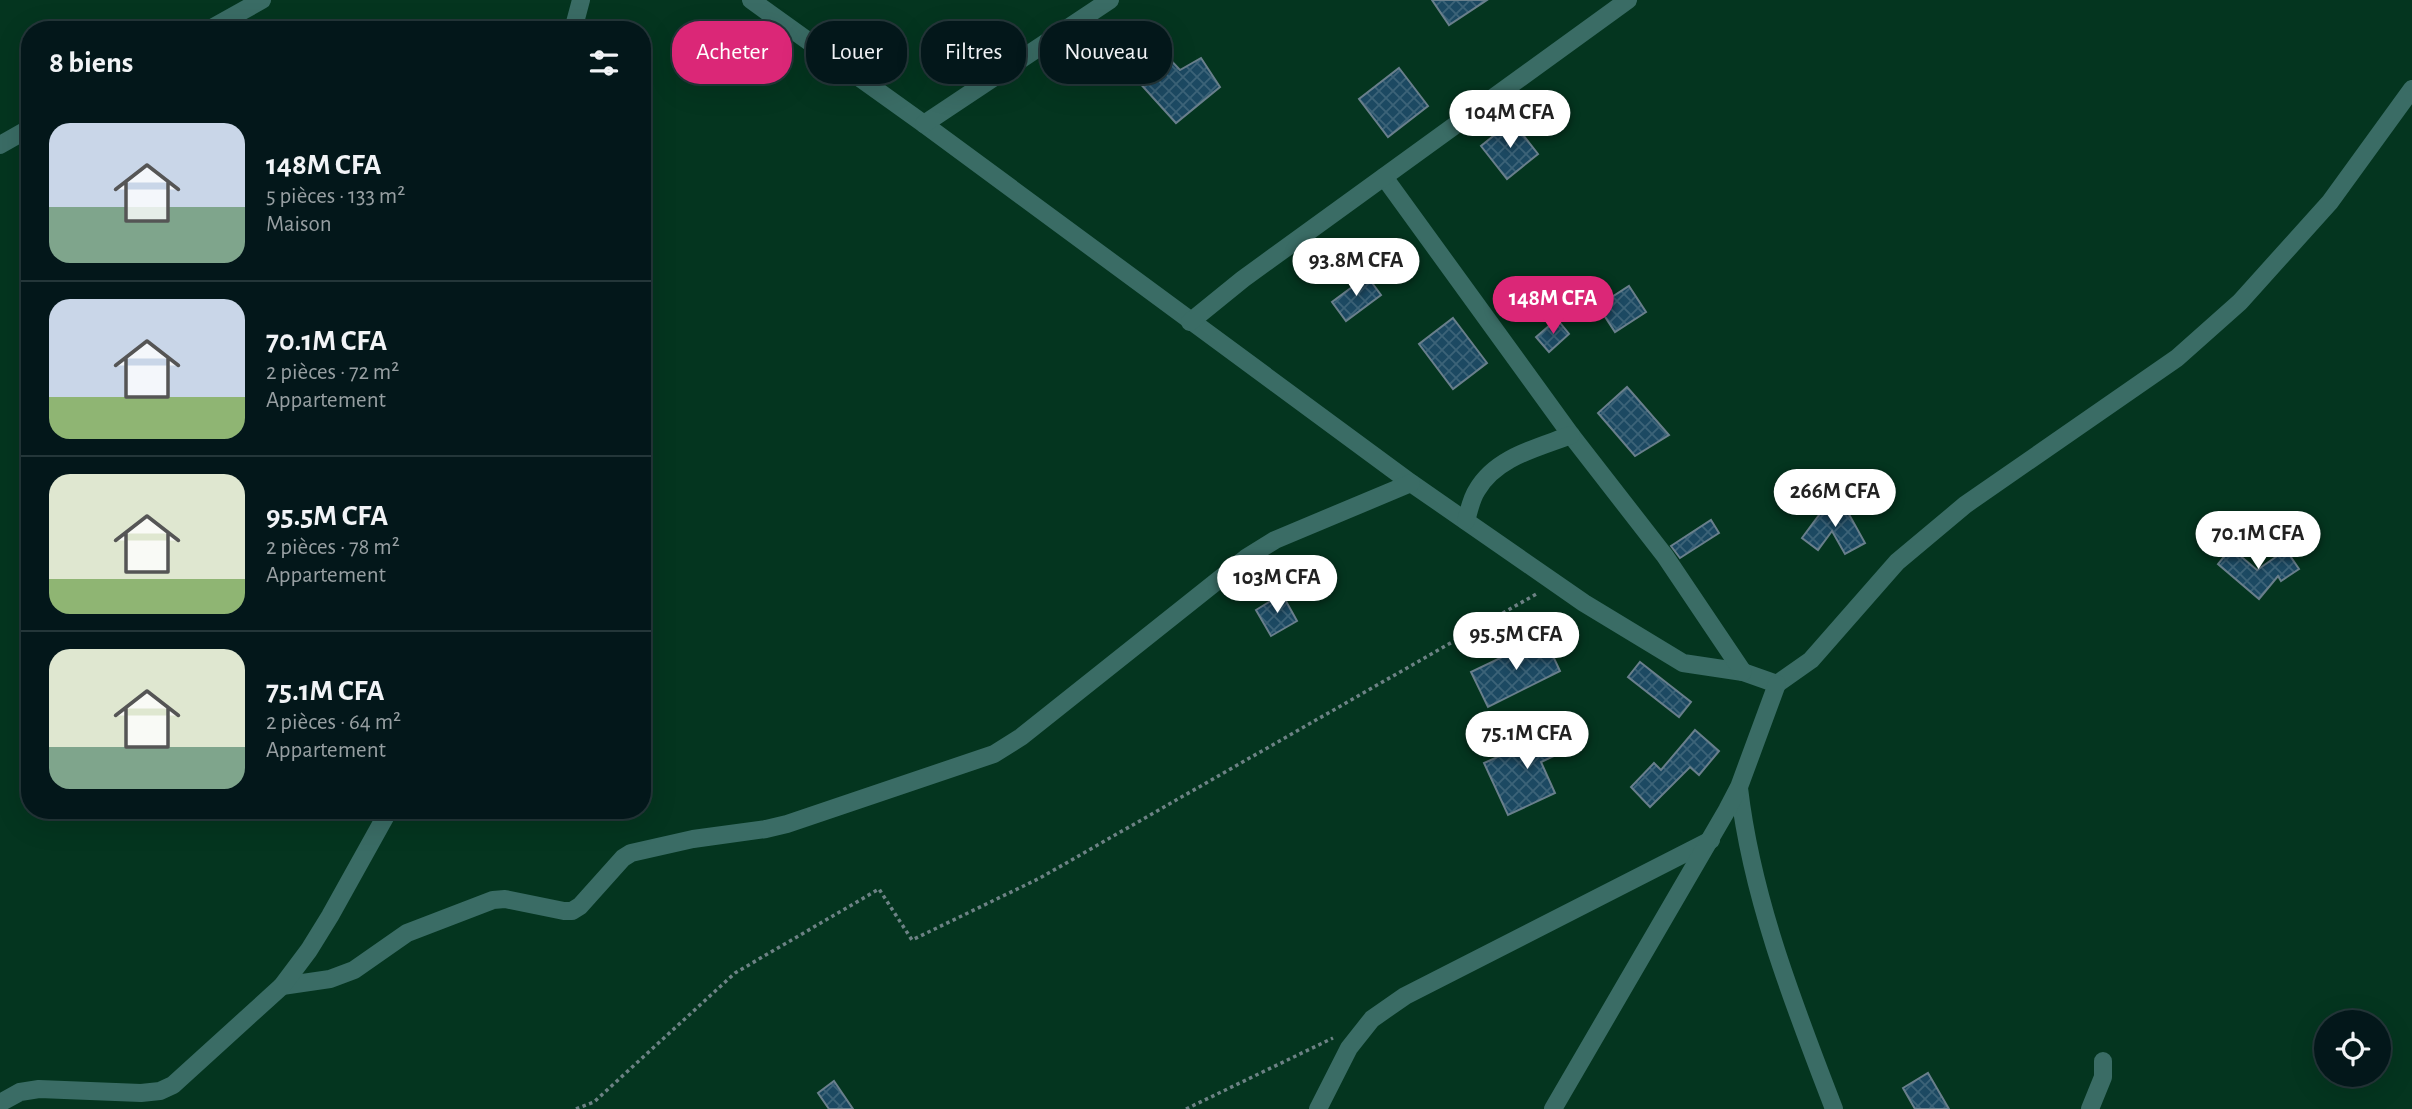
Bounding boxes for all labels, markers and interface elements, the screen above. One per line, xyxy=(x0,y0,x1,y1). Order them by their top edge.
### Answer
chip: Acheter xyxy=(672,21,792,84)
chip: Louer xyxy=(806,21,907,84)
chip: Filtres xyxy=(921,21,1026,84)
chip: Nouveau xyxy=(1040,21,1172,84)
icon: filters xyxy=(585,44,623,82)
text: 8 biens xyxy=(49,48,133,78)
pin: 104M CFA xyxy=(1438,90,1582,150)
text: 104M CFA xyxy=(1465,101,1555,124)
text: 148M CFA xyxy=(266,150,382,180)
icon: home xyxy=(105,151,189,235)
text: 5 pièces · 133 m² xyxy=(266,185,405,208)
text: Maison xyxy=(266,213,332,236)
pin: 93.8M CFA xyxy=(1276,238,1436,298)
text: 93.8M CFA xyxy=(1308,249,1404,272)
pin: 148M CFA xyxy=(1481,276,1625,336)
text: 148M CFA xyxy=(1509,287,1597,310)
text: 70.1M CFA xyxy=(266,326,387,356)
icon: home xyxy=(105,327,189,411)
text: 2 pièces · 72 m² xyxy=(266,361,399,384)
text: Appartement xyxy=(266,389,386,412)
pin: 266M CFA xyxy=(1763,470,1907,529)
text: 266M CFA xyxy=(1790,480,1880,503)
text: 95.5M CFA xyxy=(266,501,388,531)
icon: home xyxy=(105,502,189,586)
pin: 70.1M CFA xyxy=(2178,512,2338,571)
text: 70.1M CFA xyxy=(2212,522,2304,545)
text: 2 pièces · 78 m² xyxy=(266,536,400,559)
pin: 103M CFA xyxy=(1205,556,1349,615)
text: Appartement xyxy=(266,564,386,587)
text: 103M CFA xyxy=(1233,566,1321,589)
pin: 95.5M CFA xyxy=(1436,612,1596,672)
text: 95.5M CFA xyxy=(1469,623,1563,646)
text: 75.1M CFA xyxy=(266,676,384,706)
icon: home xyxy=(105,677,189,761)
text: 2 pièces · 64 m² xyxy=(266,711,401,734)
pin: 75.1M CFA xyxy=(1447,712,1607,771)
text: 75.1M CFA xyxy=(1482,722,1572,745)
text: Appartement xyxy=(266,739,386,762)
map controls xyxy=(2314,1010,2391,1087)
button: locate xyxy=(2314,1010,2391,1087)

